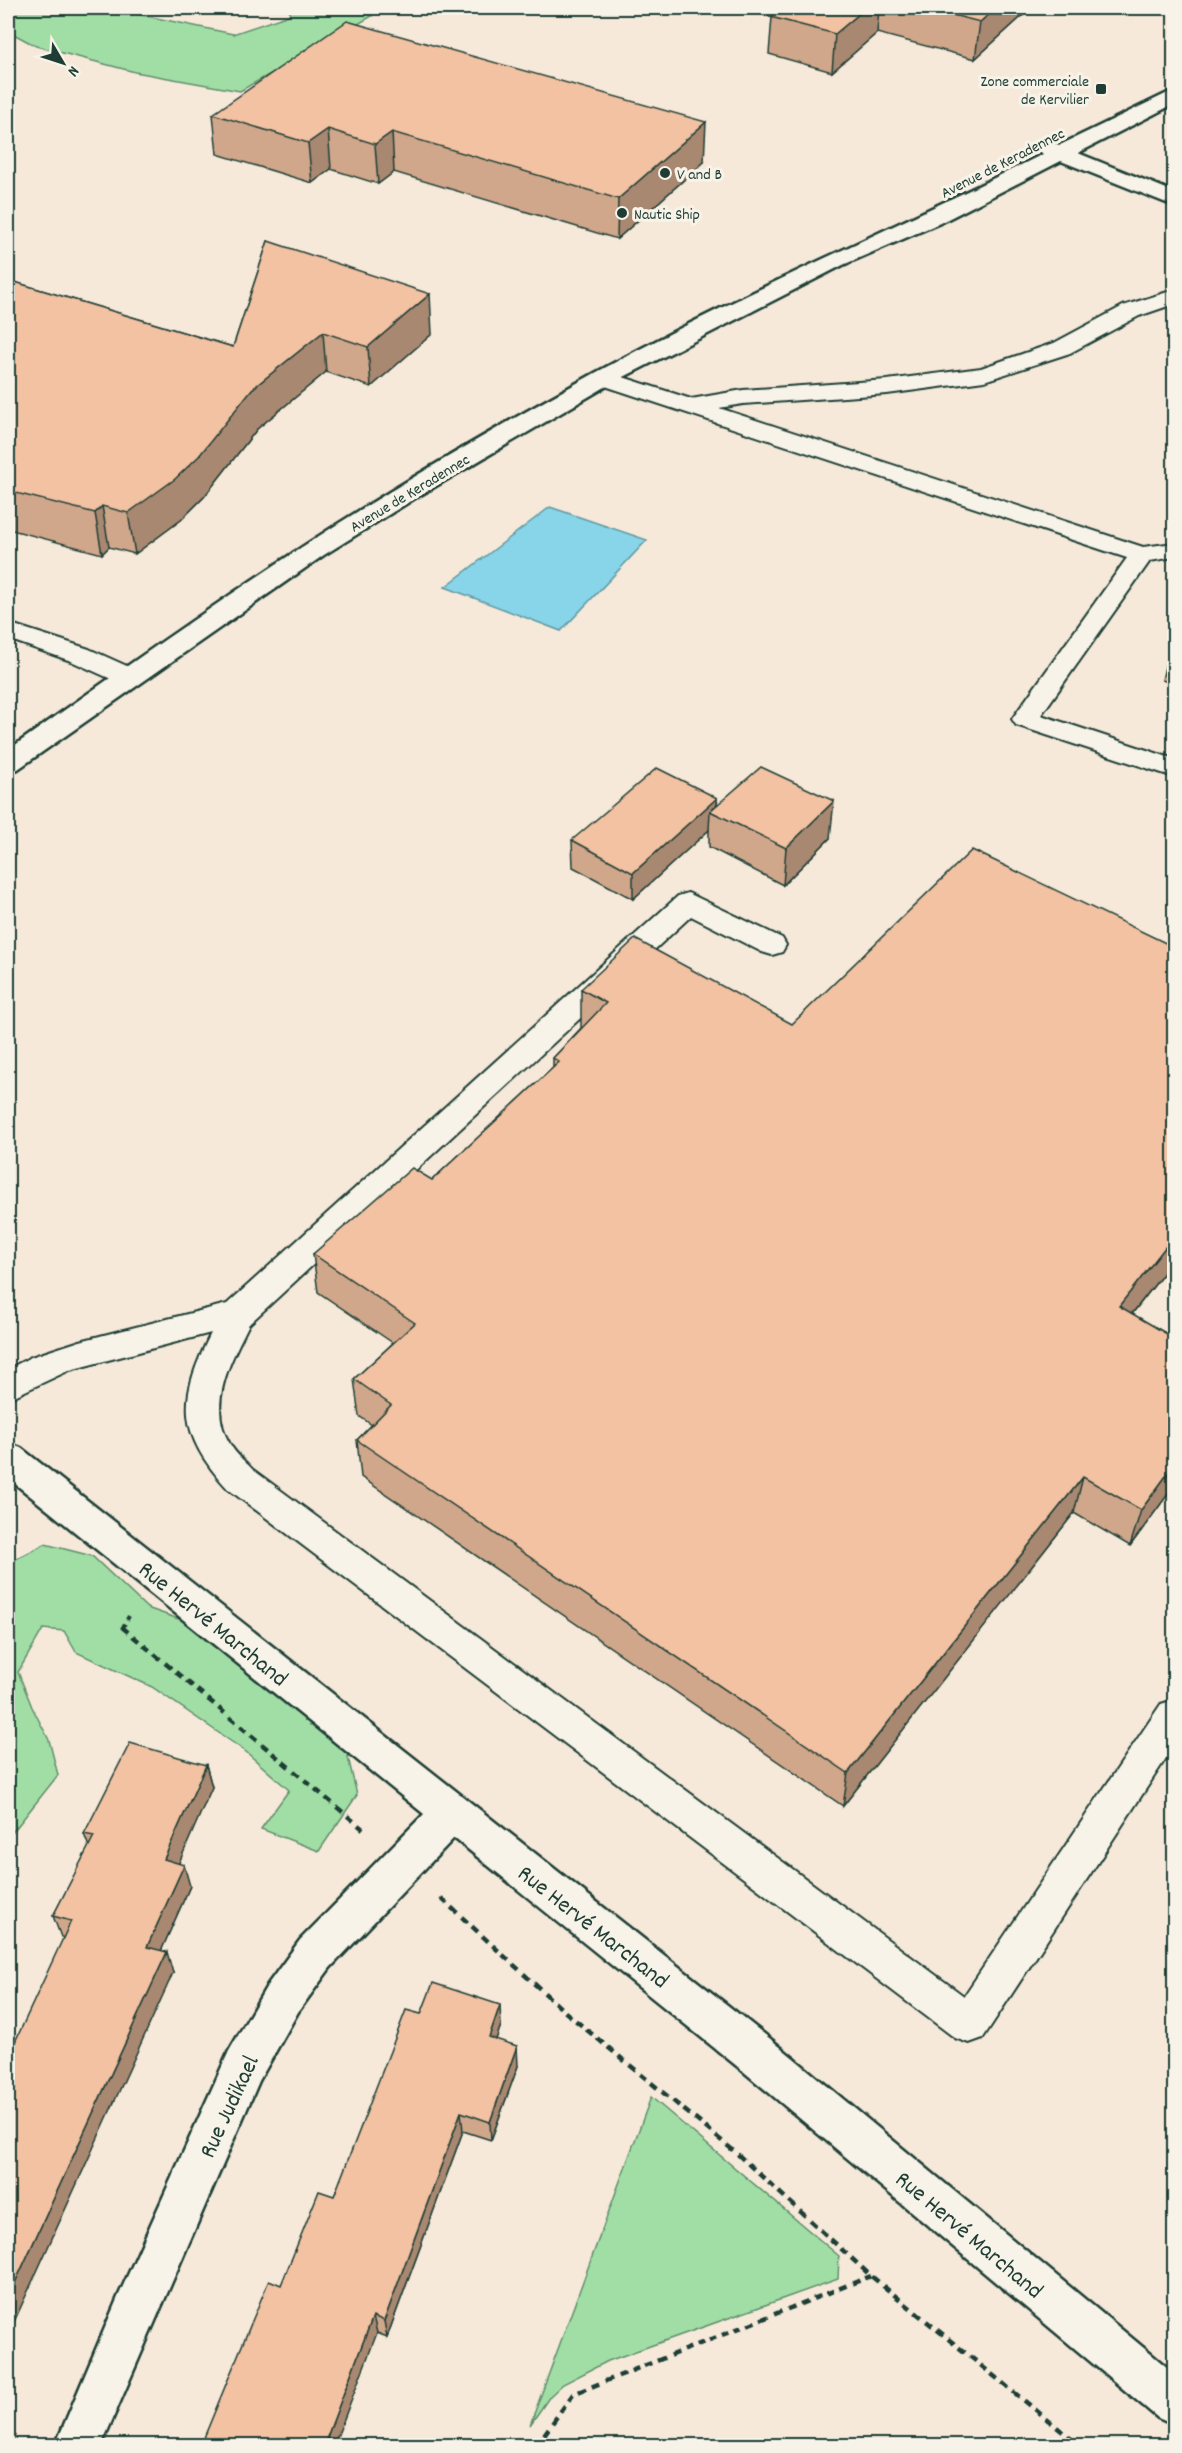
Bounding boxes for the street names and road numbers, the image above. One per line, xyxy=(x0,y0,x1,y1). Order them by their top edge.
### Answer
street label: Avenue de Keradennec xyxy=(937,123,1069,205)
street label: Avenue de Keradennec xyxy=(346,449,475,539)
street label: Rue Hervé Marchand xyxy=(130,1554,294,1696)
street label: Rue Hervé Marchand xyxy=(509,1858,675,1998)
street label: Rue Judikael xyxy=(192,2050,270,2164)
street label: Rue Hervé Marchand xyxy=(887,2164,1050,2309)

